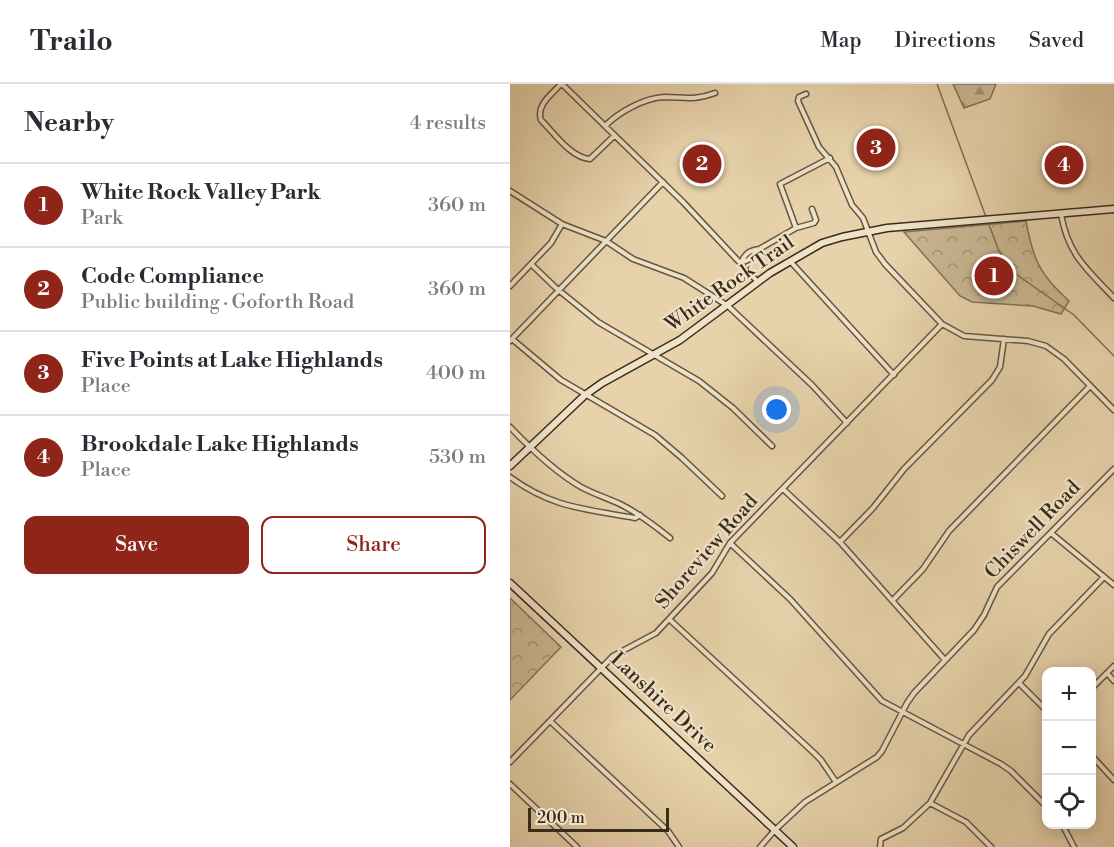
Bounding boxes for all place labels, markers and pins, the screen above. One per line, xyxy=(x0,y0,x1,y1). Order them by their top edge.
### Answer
pin: 3 xyxy=(856,126,896,170)
pin: 2 xyxy=(682,142,722,187)
pin: 4 xyxy=(1044,142,1084,188)
pin: 1 xyxy=(974,254,1014,298)

